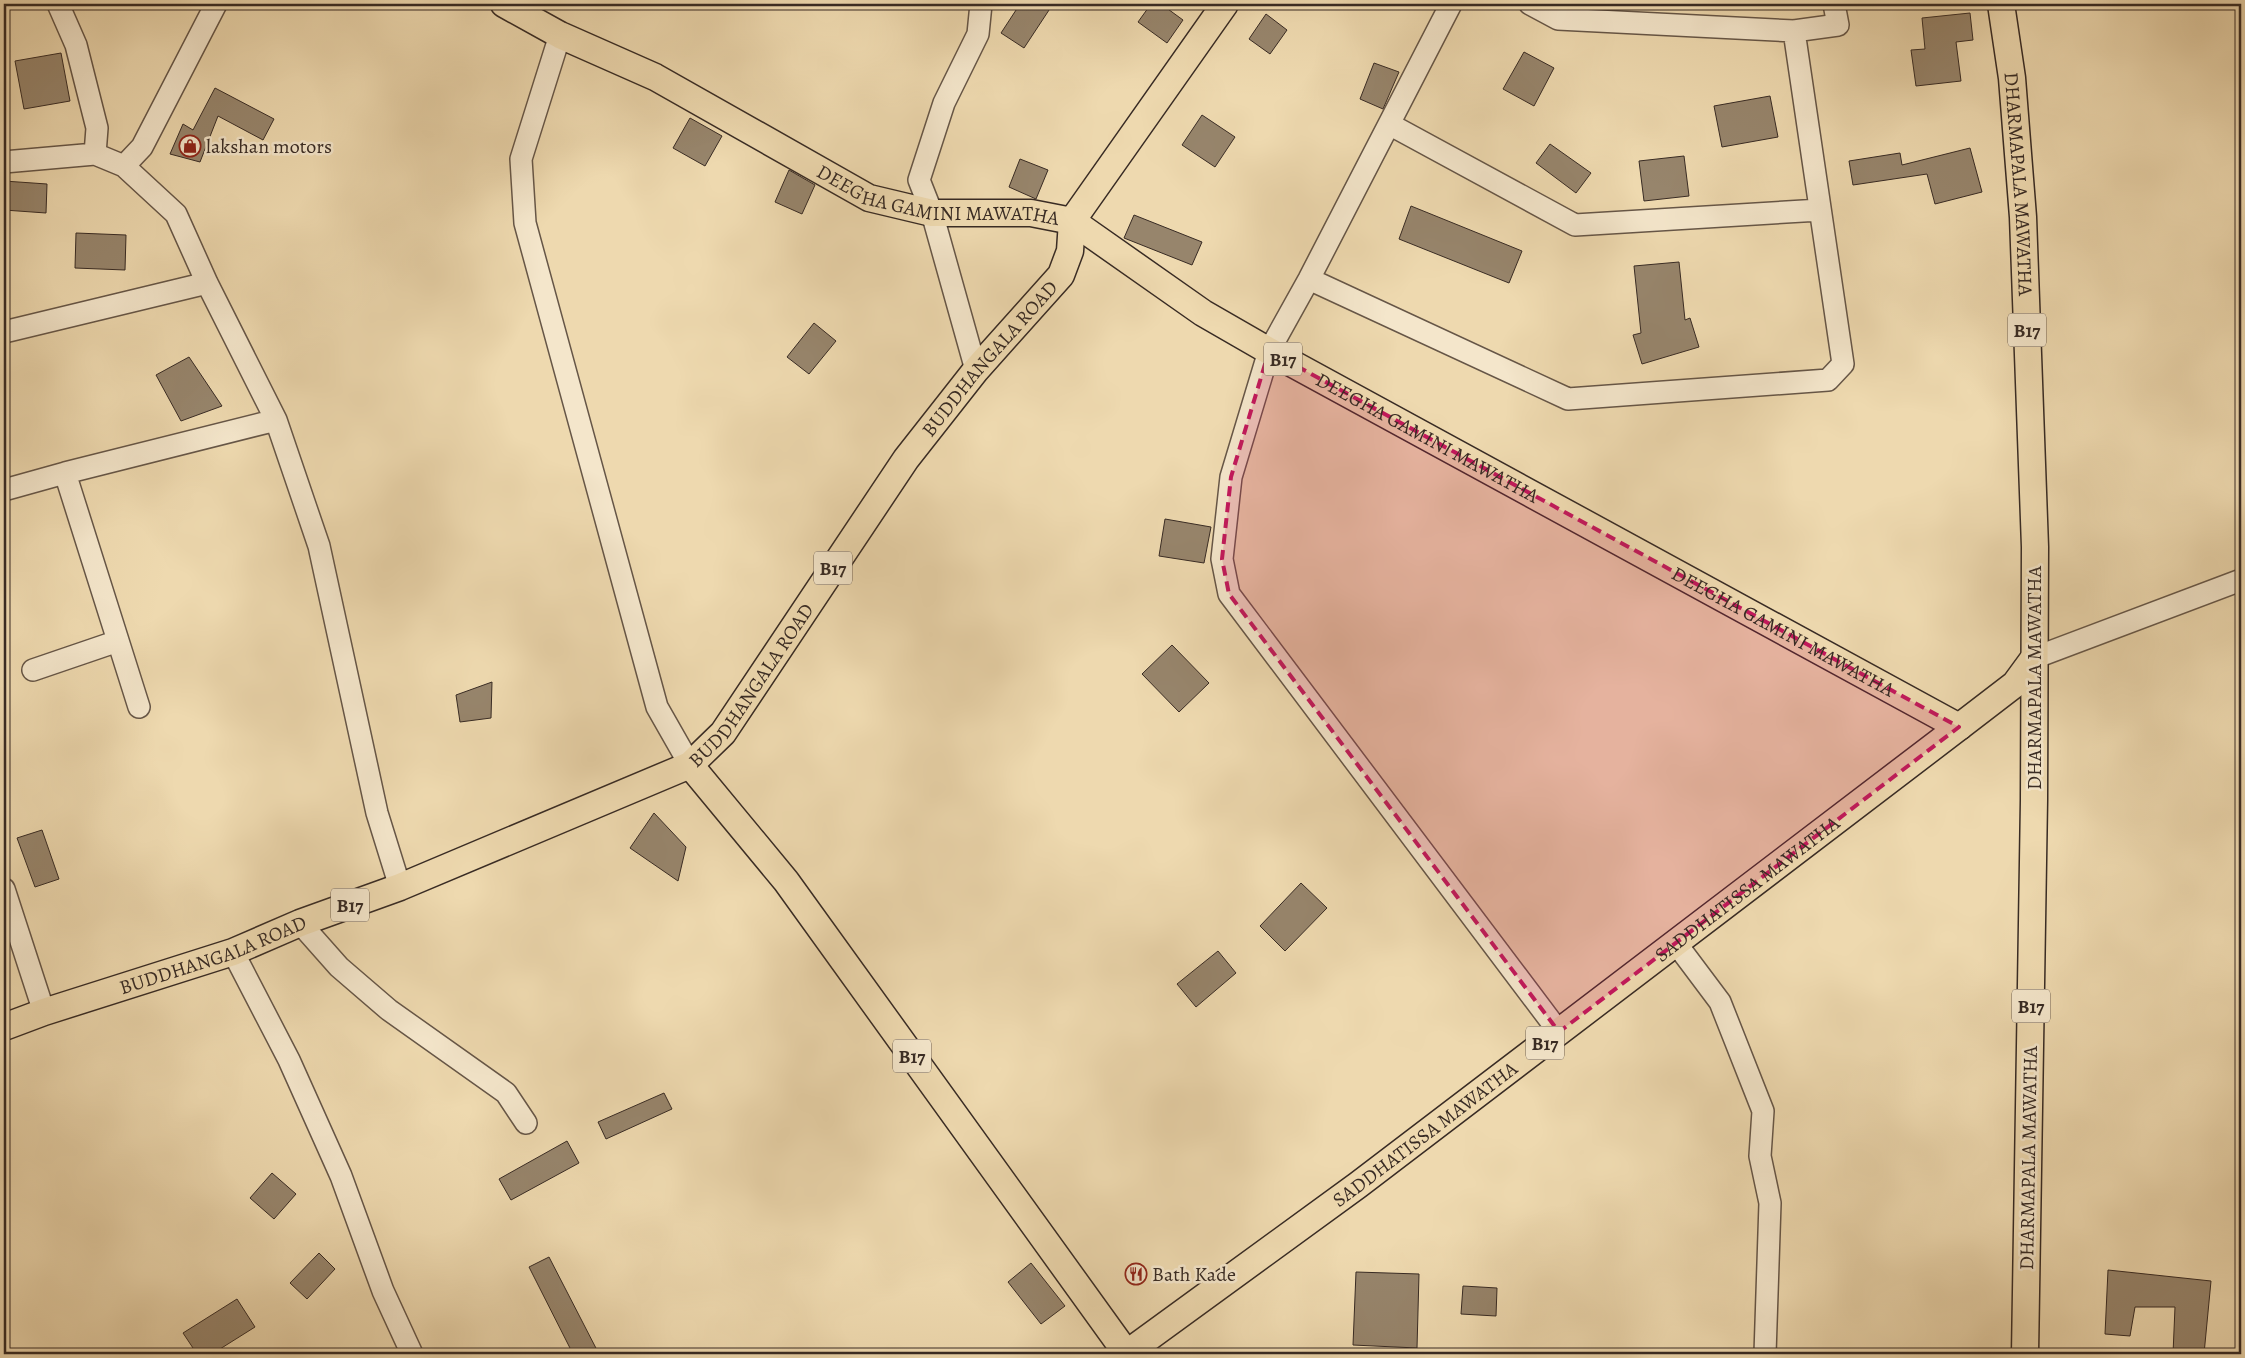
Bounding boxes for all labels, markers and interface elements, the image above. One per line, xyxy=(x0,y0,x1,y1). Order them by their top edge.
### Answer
street label: DHARMAPALA MAWATHA xyxy=(1998,71,2039,297)
place label: lakshan motors xyxy=(206,133,332,160)
shop icon: lakshan motors xyxy=(178,134,202,158)
street label: DEEGHA GAMINI MAWATHA xyxy=(812,158,1062,232)
street label: BUDDHANGALA ROAD xyxy=(916,275,1064,443)
road number: B17 xyxy=(2008,314,2046,346)
road number: B17 xyxy=(1264,342,1302,376)
street label: DEEGHA GAMINI MAWATHA xyxy=(1311,366,1544,510)
road number: B17 xyxy=(814,552,852,584)
street label: DEEGHA GAMINI MAWATHA xyxy=(1667,560,1900,703)
street label: DHARMAPALA MAWATHA xyxy=(2021,566,2048,790)
street label: BUDDHANGALA ROAD xyxy=(683,598,820,773)
street label: SADDHATISSA MAWATHA xyxy=(1649,810,1845,968)
road number: B17 xyxy=(331,888,369,922)
street label: BUDDHANGALA ROAD xyxy=(116,909,311,1001)
road number: B17 xyxy=(2012,989,2050,1022)
road number: B17 xyxy=(1526,1026,1564,1060)
road number: B17 xyxy=(893,1040,931,1072)
street label: DHARMAPALA MAWATHA xyxy=(2013,1045,2044,1270)
street label: SADDHATISSA MAWATHA xyxy=(1327,1055,1523,1213)
place label: Bath Kade xyxy=(1152,1261,1236,1288)
restaurant icon: Bath Kade xyxy=(1124,1262,1148,1286)

